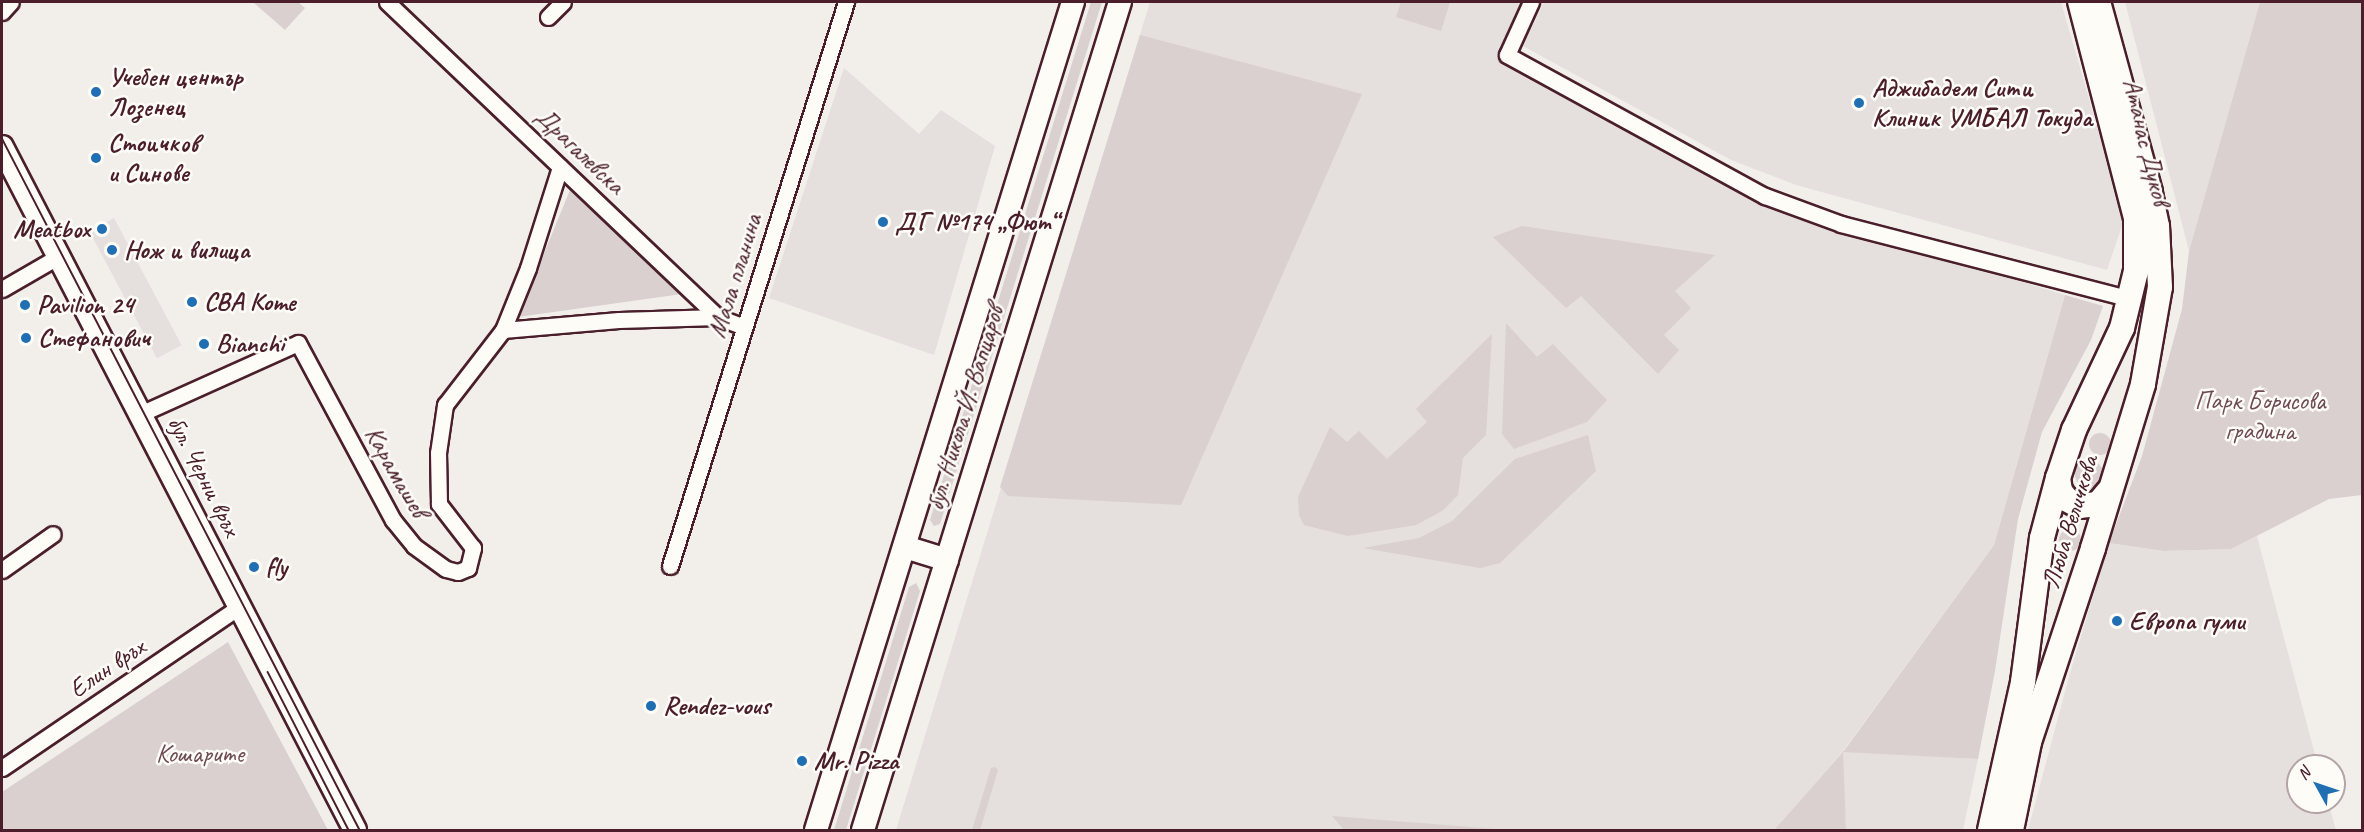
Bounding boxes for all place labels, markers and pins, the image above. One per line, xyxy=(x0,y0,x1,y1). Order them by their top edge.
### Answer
place label: Учебен център Лозенец xyxy=(108,61,240,122)
place label: Аджибадем Сити Клиник УМБАЛ Токуда xyxy=(1872,72,2092,134)
marker: Учебен център Лозенец xyxy=(89,85,103,99)
marker: Аджибадем Сити Клиник УМБАЛ Токуда xyxy=(1850,94,1868,112)
place label: Стоичков и Синове xyxy=(108,127,199,188)
marker: Стоичков и Синове xyxy=(89,151,103,165)
place label: ДГ №174 „Фют“ xyxy=(895,206,1057,238)
place label: Meatbox xyxy=(13,213,90,245)
marker: ДГ №174 „Фют“ xyxy=(876,215,890,229)
marker: Meatbox xyxy=(95,222,109,236)
place label: Нож и вилица xyxy=(124,234,248,266)
marker: Нож и вилица xyxy=(105,243,119,257)
place label: CBA Kome xyxy=(204,286,294,318)
place label: Pavilion 24 xyxy=(37,289,134,321)
marker: CBA Kome xyxy=(185,295,199,309)
marker: Pavilion 24 xyxy=(18,298,32,312)
place label: Стефанович xyxy=(38,322,150,354)
place label: Bianchi xyxy=(216,328,284,360)
marker: Стефанович xyxy=(19,331,33,345)
marker: Bianchi xyxy=(197,337,211,351)
place label: fly xyxy=(266,551,287,583)
marker: fly xyxy=(247,560,261,574)
place label: Европа гуми xyxy=(2129,605,2248,637)
marker: Европа гуми xyxy=(2110,614,2124,628)
place label: Rendez-vous xyxy=(663,690,770,722)
marker: Rendez-vous xyxy=(644,699,658,713)
place label: Mr. Pizza xyxy=(814,745,898,777)
marker: Mr. Pizza xyxy=(795,754,809,768)

